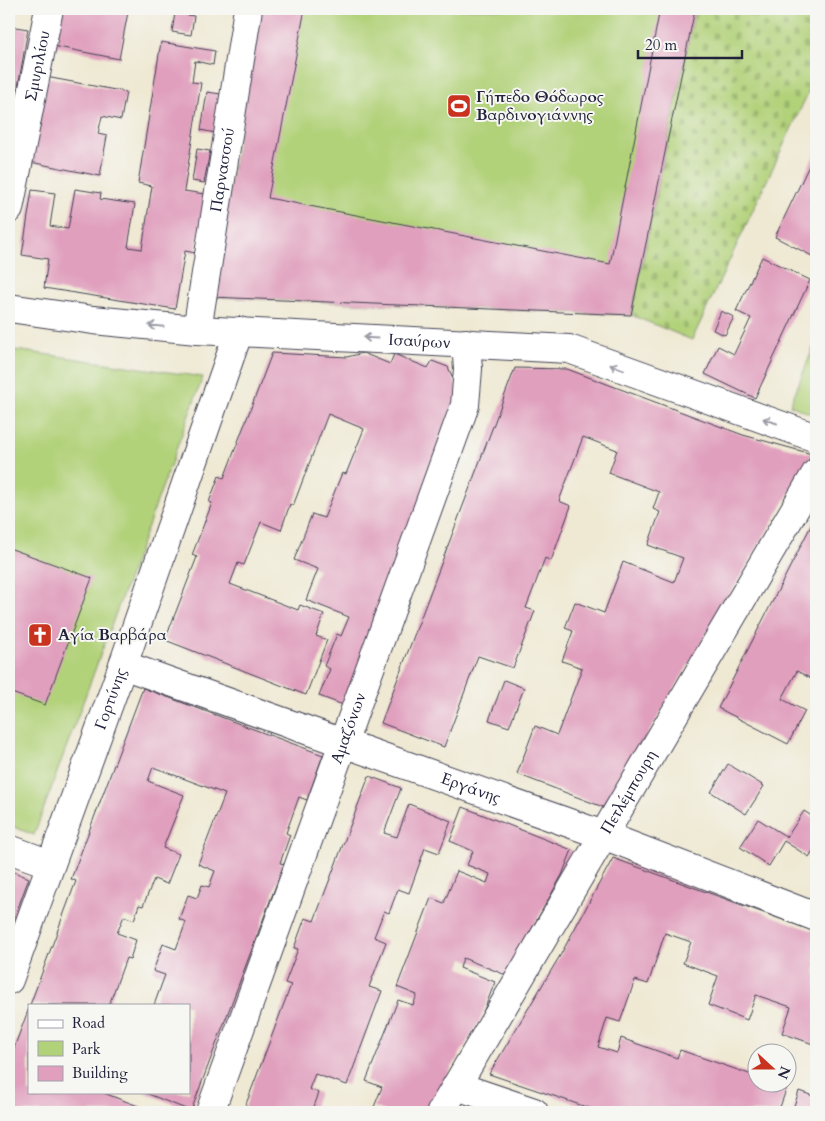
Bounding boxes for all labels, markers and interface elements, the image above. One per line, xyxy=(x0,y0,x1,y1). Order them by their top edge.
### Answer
scale bar xyxy=(638,28,741,60)
street label: Σμυριλίου xyxy=(20,29,55,103)
text: 20 m xyxy=(645,35,677,55)
place label: Γήπεδο Θόδωρος Βαρδινογιάννης xyxy=(476,86,604,126)
sports icon: Γήπεδο Θόδωρος Βαρδινογιάννης xyxy=(446,93,472,119)
street label: Παρνασσού xyxy=(205,126,240,214)
one-way arrow xyxy=(148,321,164,331)
street label: Ισαύρων xyxy=(388,329,451,354)
one-way arrow xyxy=(363,333,379,342)
one-way arrow xyxy=(610,362,626,371)
one-way arrow xyxy=(763,416,779,426)
church icon: Αγία Βαρβάρα xyxy=(27,622,53,648)
place label: Αγία Βαρβάρα xyxy=(58,624,167,646)
street label: Γορτύνης xyxy=(89,665,132,733)
street label: Αμαζόνων xyxy=(325,689,371,767)
street label: Πετλέμπουρη xyxy=(596,746,662,838)
street label: Εργάνης xyxy=(438,768,504,809)
legend xyxy=(28,1004,190,1094)
text: Road xyxy=(72,1013,105,1033)
text: Park xyxy=(72,1039,101,1059)
north arrow xyxy=(748,1044,798,1094)
text: Building xyxy=(72,1063,128,1083)
text: N xyxy=(773,1063,795,1082)

